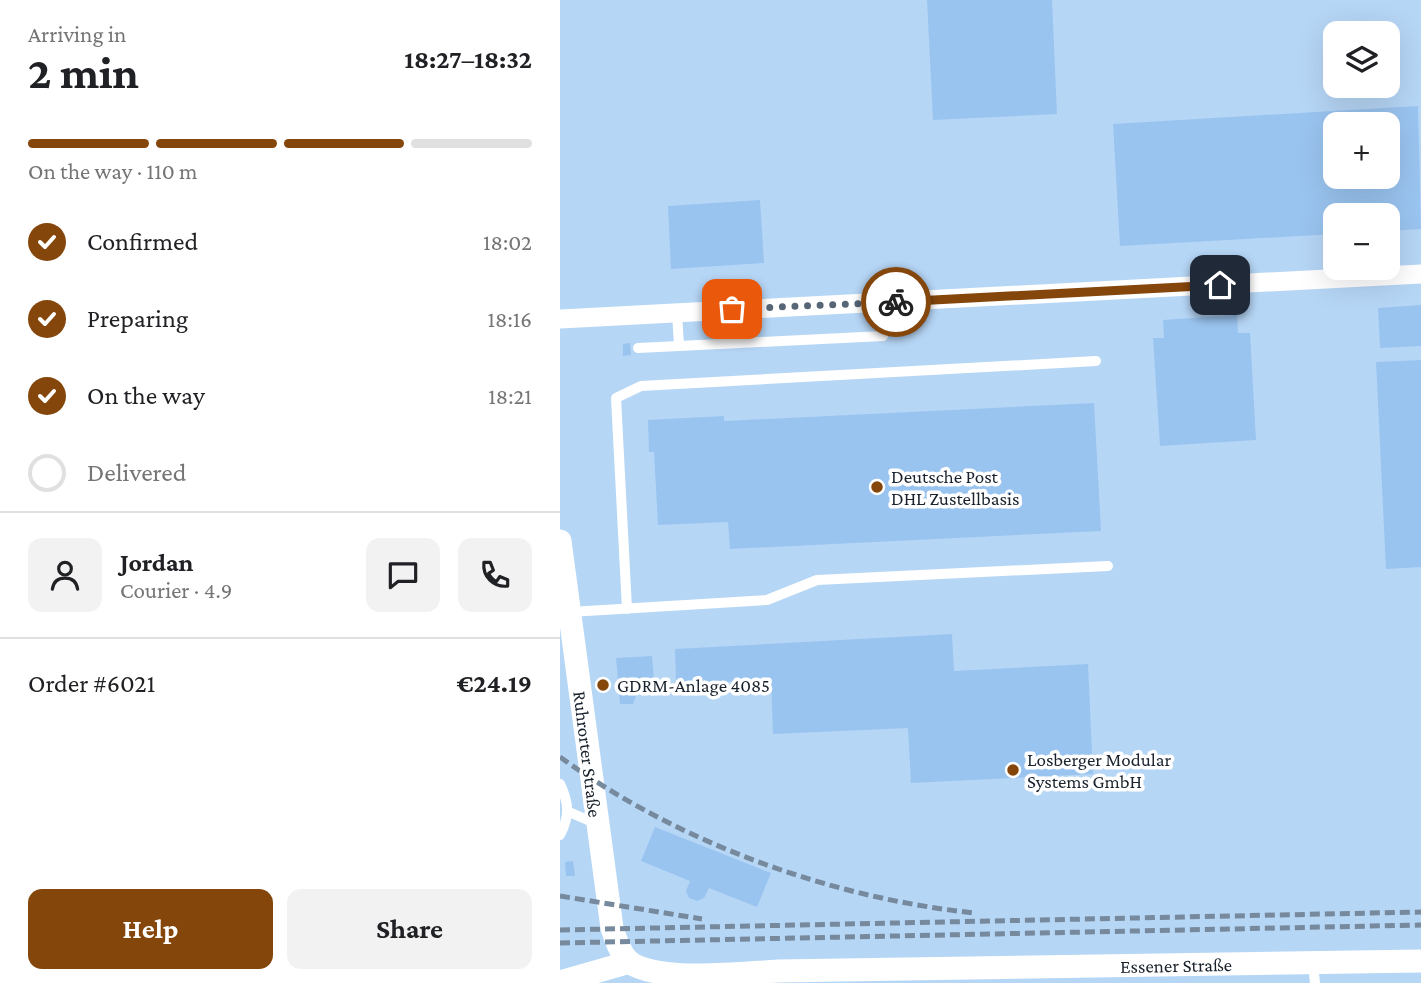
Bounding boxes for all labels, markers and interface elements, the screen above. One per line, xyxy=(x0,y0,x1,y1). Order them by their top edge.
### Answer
text: Arriving in xyxy=(28,21,126,47)
map controls xyxy=(1323,21,1400,280)
button: layers xyxy=(1323,21,1400,98)
text: 18:27–18:32 xyxy=(404,45,532,74)
text: 2 min xyxy=(28,47,139,98)
button: + xyxy=(1323,112,1400,189)
text: On the way · 110 m xyxy=(28,158,198,184)
button: − xyxy=(1323,203,1400,280)
icon: check xyxy=(28,223,66,261)
text: Confirmed xyxy=(87,227,198,256)
text: 18:02 xyxy=(483,229,532,255)
pin xyxy=(1190,255,1250,315)
icon: home xyxy=(1201,266,1239,304)
courier xyxy=(861,267,931,337)
pin xyxy=(702,279,762,339)
icon: bike xyxy=(877,283,915,321)
icon: bag xyxy=(713,290,751,328)
icon: check xyxy=(28,300,66,338)
text: Preparing xyxy=(87,304,188,333)
text: 18:16 xyxy=(487,306,532,332)
icon: check xyxy=(28,377,66,415)
text: On the way xyxy=(87,381,205,410)
text: 18:21 xyxy=(488,383,532,409)
text: Delivered xyxy=(87,458,186,487)
place label: Deutsche Post DHL Zustellbasis xyxy=(891,466,1019,509)
marker: Deutsche Post DHL Zustellbasis xyxy=(869,479,885,495)
button: person xyxy=(28,538,102,612)
button: chat xyxy=(366,538,440,612)
button: phone xyxy=(458,538,532,612)
text: Jordan xyxy=(120,548,194,577)
text: Courier · 4.9 xyxy=(120,577,232,603)
text: Order #6021 xyxy=(28,669,155,698)
text: €24.19 xyxy=(457,669,532,698)
place label: GDRM-Anlage 4085 xyxy=(617,675,770,696)
marker: GDRM-Anlage 4085 xyxy=(595,677,611,693)
street label: Ruhrorter Straße xyxy=(569,690,606,818)
place label: Losberger Modular Systems GmbH xyxy=(1027,749,1172,792)
marker: Losberger Modular Systems GmbH xyxy=(1005,762,1021,778)
button: Help xyxy=(28,889,273,969)
button: Share xyxy=(287,889,532,969)
street label: Essener Straße xyxy=(1120,954,1232,977)

